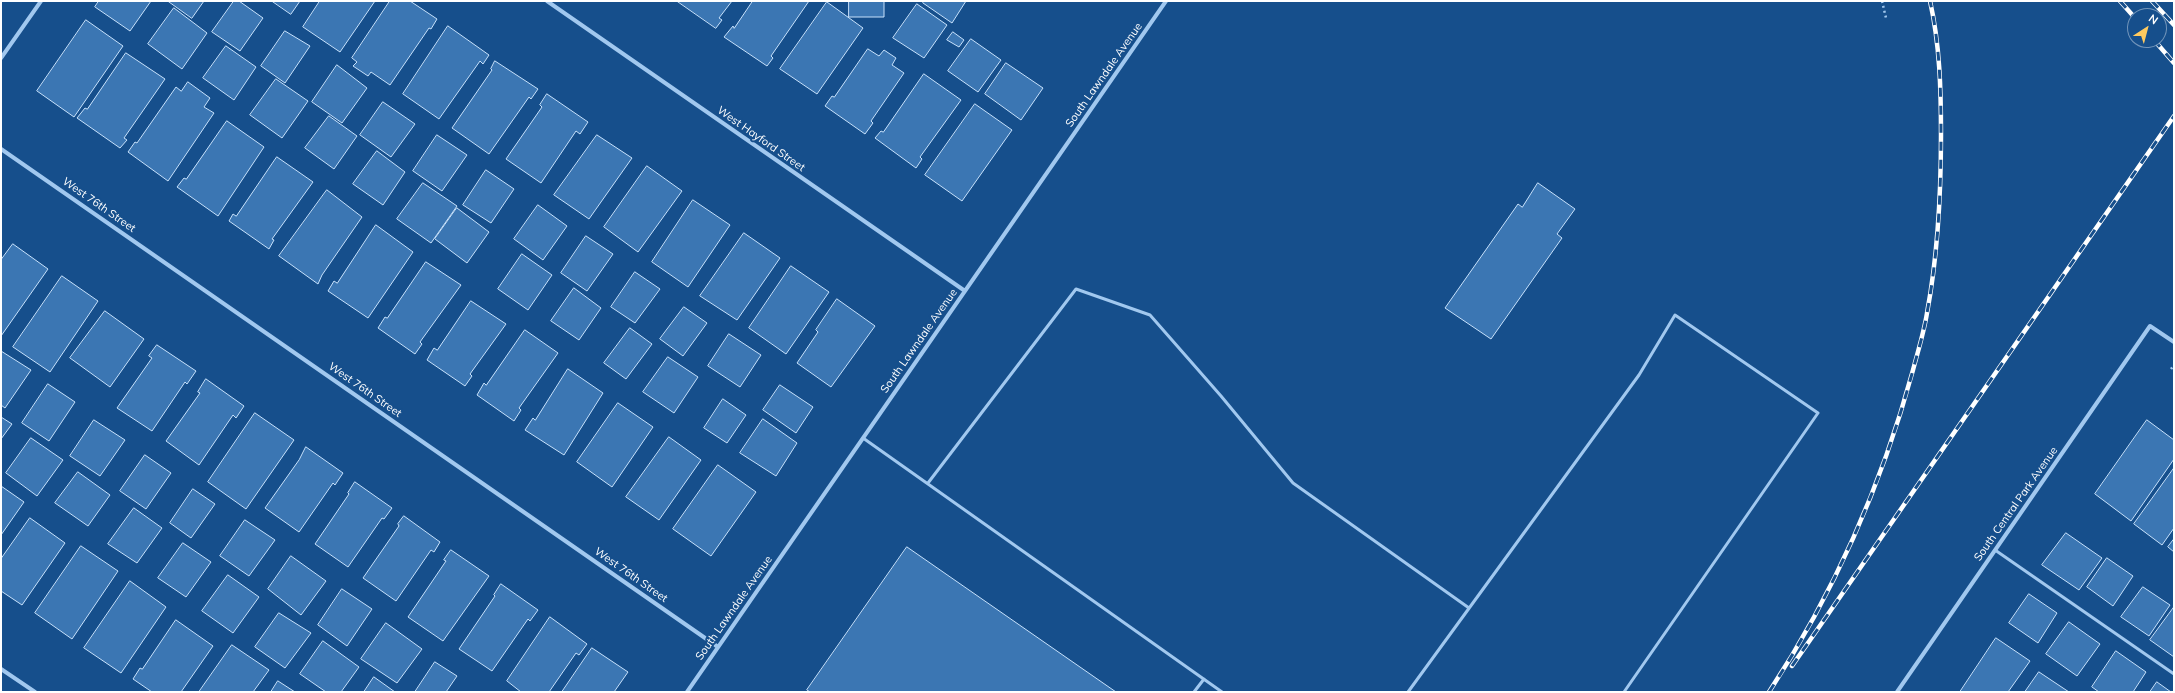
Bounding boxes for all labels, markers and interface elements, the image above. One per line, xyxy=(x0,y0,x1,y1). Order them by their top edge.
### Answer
north arrow xyxy=(2127,8,2167,48)
text: N xyxy=(2146,11,2161,27)
street label: South Lawndale Avenue xyxy=(1063,20,1145,130)
street label: West Hayford Street xyxy=(715,104,807,174)
street label: West 76th Street xyxy=(60,175,138,235)
street label: South Lawndale Avenue xyxy=(878,286,960,396)
street label: West 76th Street xyxy=(326,360,404,420)
street label: South Central Park Avenue xyxy=(1971,444,2061,564)
street label: West 76th Street xyxy=(592,545,670,605)
street label: South Lawndale Avenue xyxy=(693,553,775,663)

